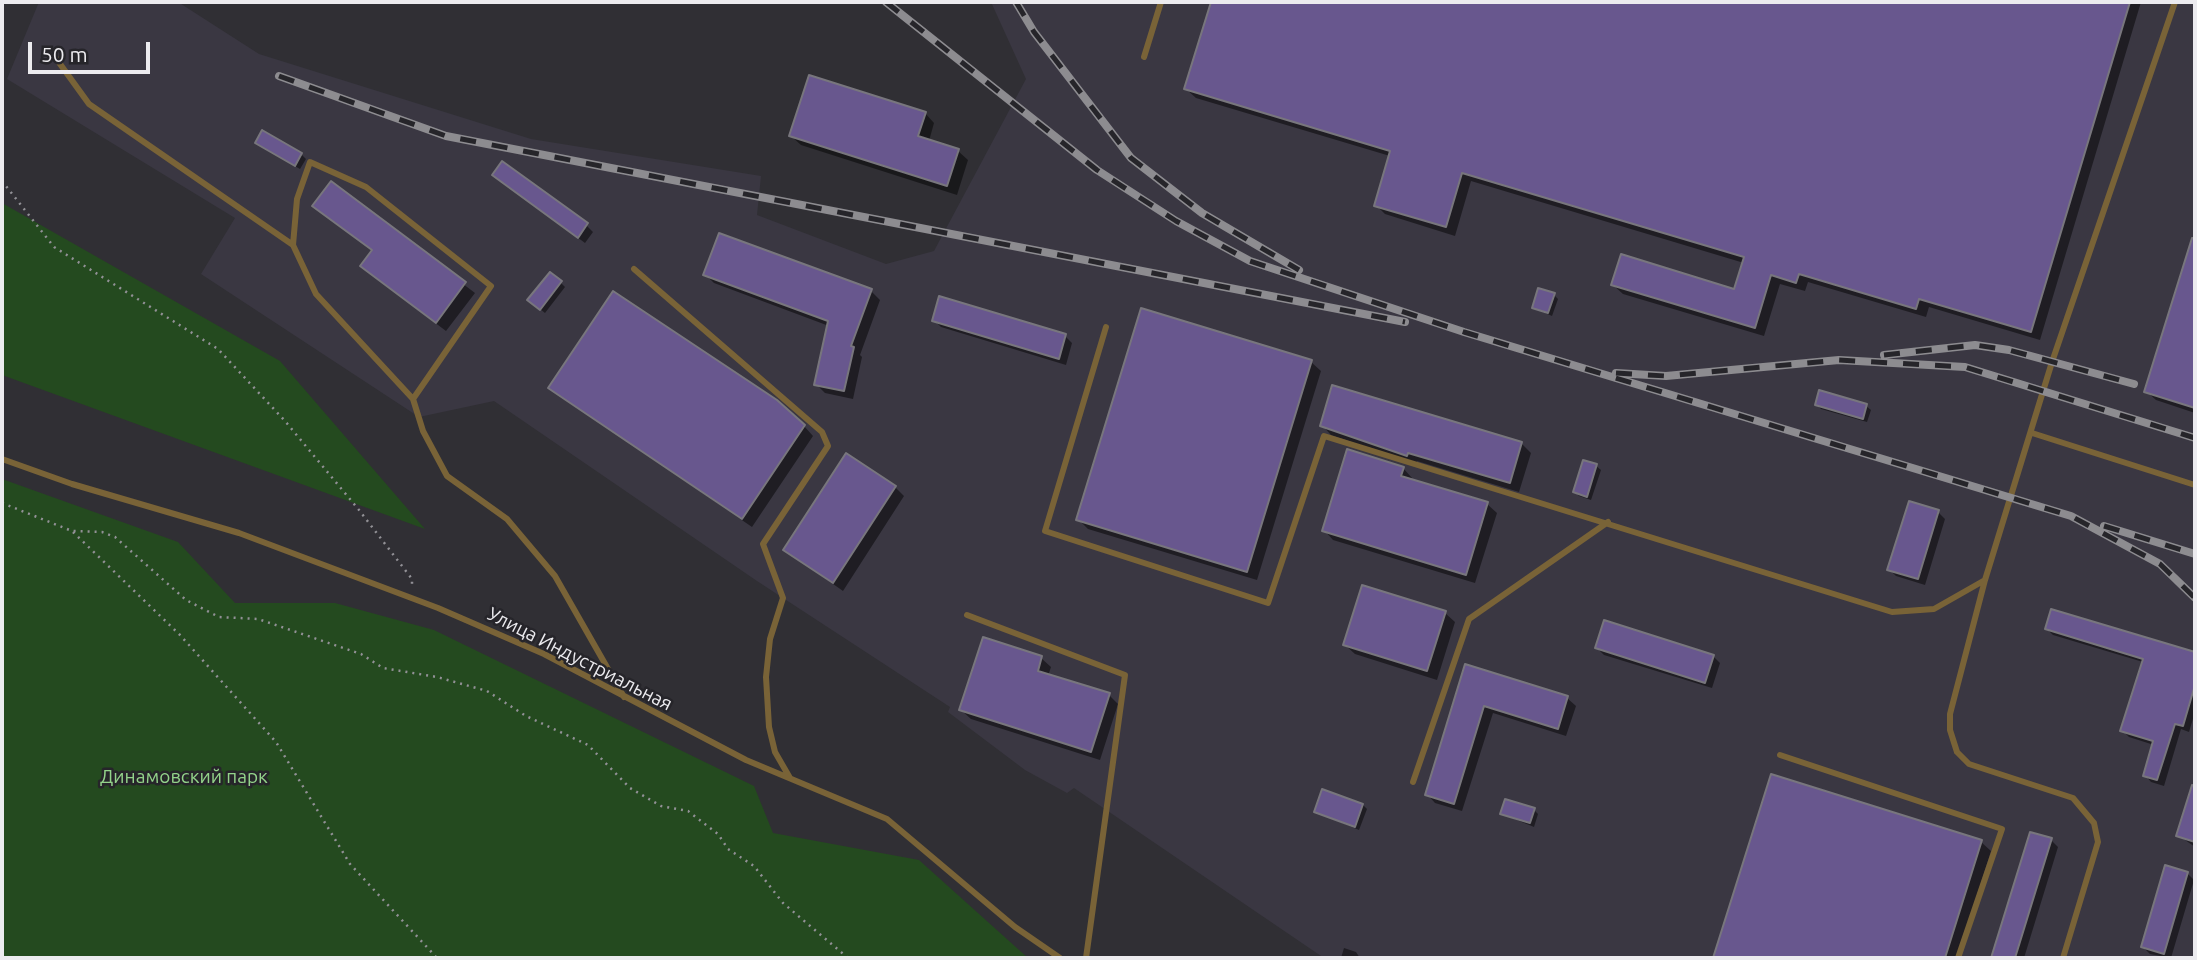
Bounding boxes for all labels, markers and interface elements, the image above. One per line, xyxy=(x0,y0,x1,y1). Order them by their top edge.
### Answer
scale bar xyxy=(32,28,154,72)
text: 50 m xyxy=(41,42,88,66)
street label: Улица Индустриальная xyxy=(484,602,676,716)
park label: Динамовский парк xyxy=(100,766,268,788)

